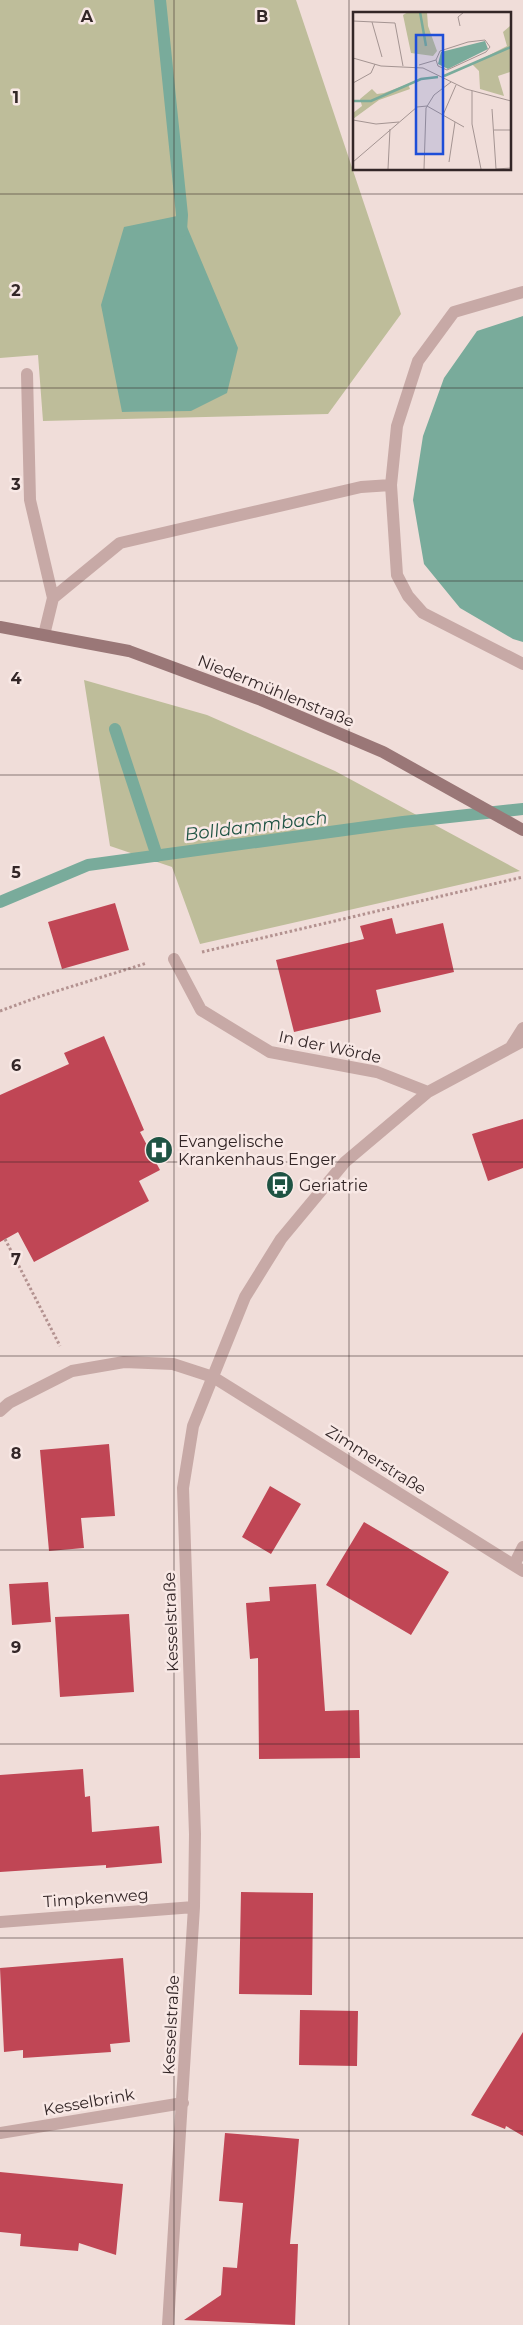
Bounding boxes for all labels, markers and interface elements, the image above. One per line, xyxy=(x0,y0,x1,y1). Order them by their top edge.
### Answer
text: A xyxy=(80,7,94,26)
text: B xyxy=(256,7,268,26)
inset map xyxy=(353,12,510,170)
text: 1 xyxy=(13,88,19,107)
text: 2 xyxy=(11,281,21,300)
text: 3 xyxy=(10,475,21,494)
street label: Niedermühlenstraße xyxy=(195,651,357,731)
text: 4 xyxy=(10,669,22,688)
water label: Bolldammbach xyxy=(183,806,329,846)
text: 5 xyxy=(11,863,21,882)
street label: In der Wörde xyxy=(277,1027,383,1067)
text: 6 xyxy=(11,1056,21,1075)
place label: Evangelische Krankenhaus Enger xyxy=(178,1132,337,1169)
hospital icon: Evangelische Krankenhaus Enger xyxy=(144,1135,174,1165)
bus stop icon: Geriatrie xyxy=(265,1170,295,1200)
place label: Geriatrie xyxy=(299,1176,368,1195)
text: 7 xyxy=(11,1250,21,1269)
street label: Zimmerstraße xyxy=(322,1422,430,1498)
text: 8 xyxy=(11,1444,21,1463)
street label: Kesselstraße xyxy=(160,1572,182,1672)
text: 9 xyxy=(11,1638,21,1657)
street label: Timpkenweg xyxy=(43,1885,149,1911)
street label: Kesselstraße xyxy=(159,1975,183,2075)
street label: Kesselbrink xyxy=(42,2085,136,2119)

